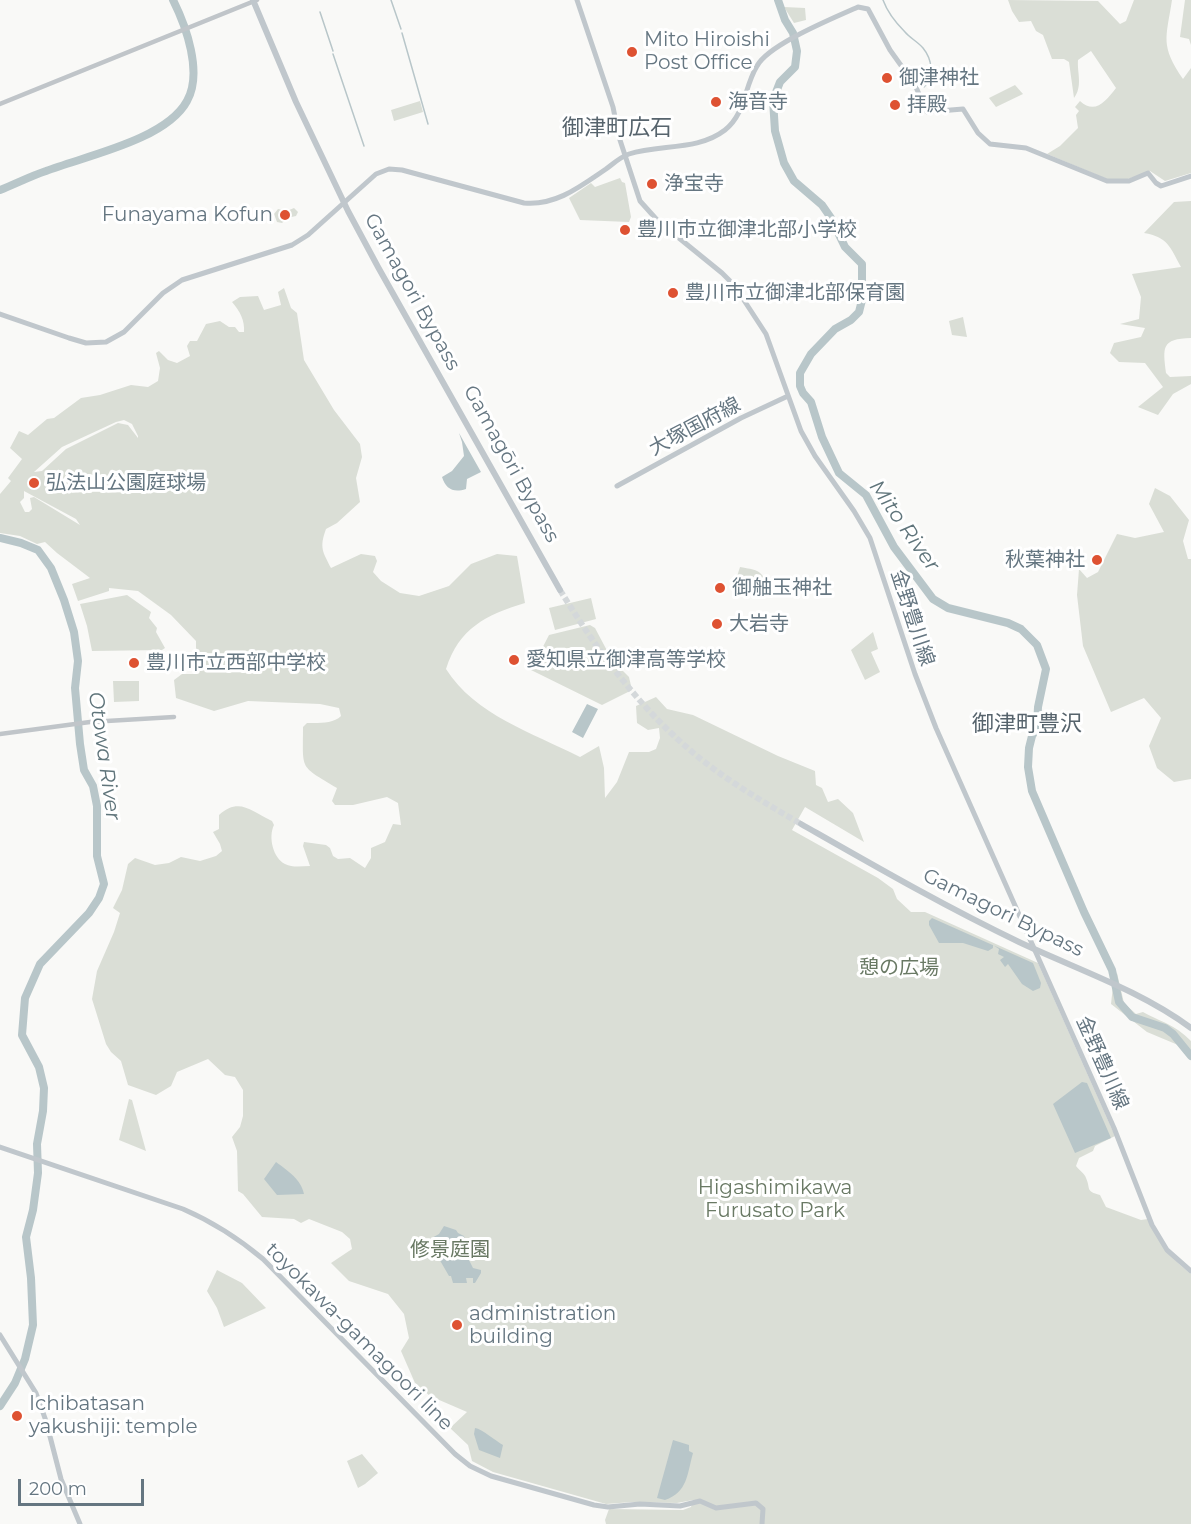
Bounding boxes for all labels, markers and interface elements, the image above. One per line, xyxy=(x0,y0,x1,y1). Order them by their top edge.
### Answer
place label: Mito Hiroishi Post Office xyxy=(644,28,770,75)
marker: Mito Hiroishi Post Office xyxy=(625,45,639,59)
place label: 御津神社 xyxy=(899,66,979,90)
marker: 御津神社 xyxy=(880,71,894,85)
place label: 海音寺 xyxy=(728,90,788,114)
place label: 拝殿 xyxy=(907,93,947,117)
marker: 海音寺 xyxy=(709,95,723,109)
marker: 拝殿 xyxy=(888,98,902,112)
district label: 御津町広石 xyxy=(562,116,672,142)
place label: 浄宝寺 xyxy=(664,172,724,196)
marker: 浄宝寺 xyxy=(645,177,659,191)
place label: Funayama Kofun xyxy=(102,203,273,227)
marker: Funayama Kofun xyxy=(278,208,292,222)
street label: Gamagori Bypass xyxy=(359,209,465,375)
place label: 豊川市立御津北部小学校 xyxy=(637,218,857,242)
marker: 豊川市立御津北部小学校 xyxy=(618,223,632,237)
place label: 豊川市立御津北部保育園 xyxy=(685,281,905,305)
marker: 豊川市立御津北部保育園 xyxy=(666,286,680,300)
street label: Gamagōri Bypass xyxy=(458,381,564,547)
street label: 大塚国府線 xyxy=(645,393,745,461)
place label: 弘法山公園庭球場 xyxy=(46,471,206,495)
marker: 弘法山公園庭球場 xyxy=(27,476,41,490)
water label: Mito River xyxy=(863,476,945,576)
place label: 秋葉神社 xyxy=(1005,548,1085,572)
marker: 秋葉神社 xyxy=(1090,553,1104,567)
street label: 金野豊川線 xyxy=(885,567,939,669)
place label: 御舳玉神社 xyxy=(732,576,832,600)
marker: 御舳玉神社 xyxy=(713,581,727,595)
place label: 大岩寺 xyxy=(729,612,789,636)
marker: 大岩寺 xyxy=(710,617,724,631)
place label: 愛知県立御津高等学校 xyxy=(526,648,726,672)
place label: 豊川市立西部中学校 xyxy=(146,651,326,675)
marker: 愛知県立御津高等学校 xyxy=(507,653,521,667)
marker: 豊川市立西部中学校 xyxy=(127,656,141,670)
water label: Otowa River xyxy=(83,690,125,822)
district label: 御津町豊沢 xyxy=(972,712,1082,738)
street label: Gamagori Bypass xyxy=(919,864,1087,962)
park label: 憩の広場 xyxy=(859,956,939,980)
street label: 金野豊川線 xyxy=(1071,1012,1133,1114)
park label: Higashimikawa Furusato Park xyxy=(698,1176,852,1223)
street label: toyokawa-gamagoori line xyxy=(260,1238,458,1436)
park label: 修景庭園 xyxy=(410,1238,490,1262)
place label: administration building xyxy=(469,1302,616,1349)
marker: administration building xyxy=(450,1318,464,1332)
place label: Ichibatasan yakushiji: temple xyxy=(29,1392,198,1439)
marker: Ichibatasan yakushiji: temple xyxy=(10,1409,24,1423)
scale bar xyxy=(21,1467,147,1505)
text: 200 m xyxy=(29,1478,87,1500)

